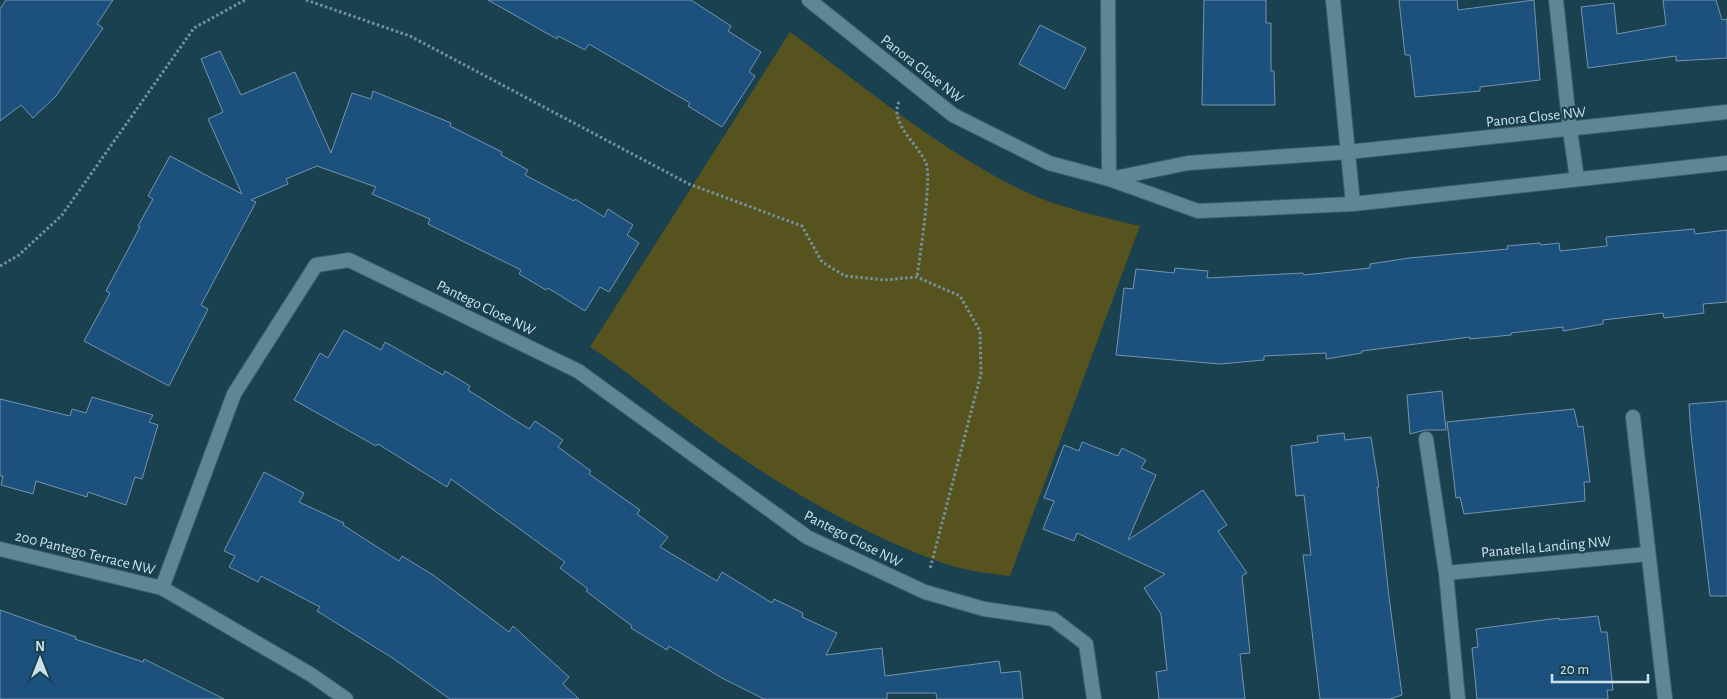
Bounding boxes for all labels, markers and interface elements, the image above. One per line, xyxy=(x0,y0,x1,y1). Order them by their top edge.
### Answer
street label: Panora Close NW xyxy=(878,32,967,106)
street label: Panora Close NW xyxy=(1485,104,1587,130)
street label: Pantego Close NW xyxy=(434,278,538,339)
street label: Pantego Close NW xyxy=(802,508,905,570)
street label: 200 Pantego Terrace NW xyxy=(13,528,157,578)
street label: Panatella Landing NW xyxy=(1480,534,1612,560)
north arrow xyxy=(15,634,65,684)
text: N xyxy=(35,640,45,654)
scale bar xyxy=(1552,652,1648,684)
text: 20 m xyxy=(1560,662,1589,677)

